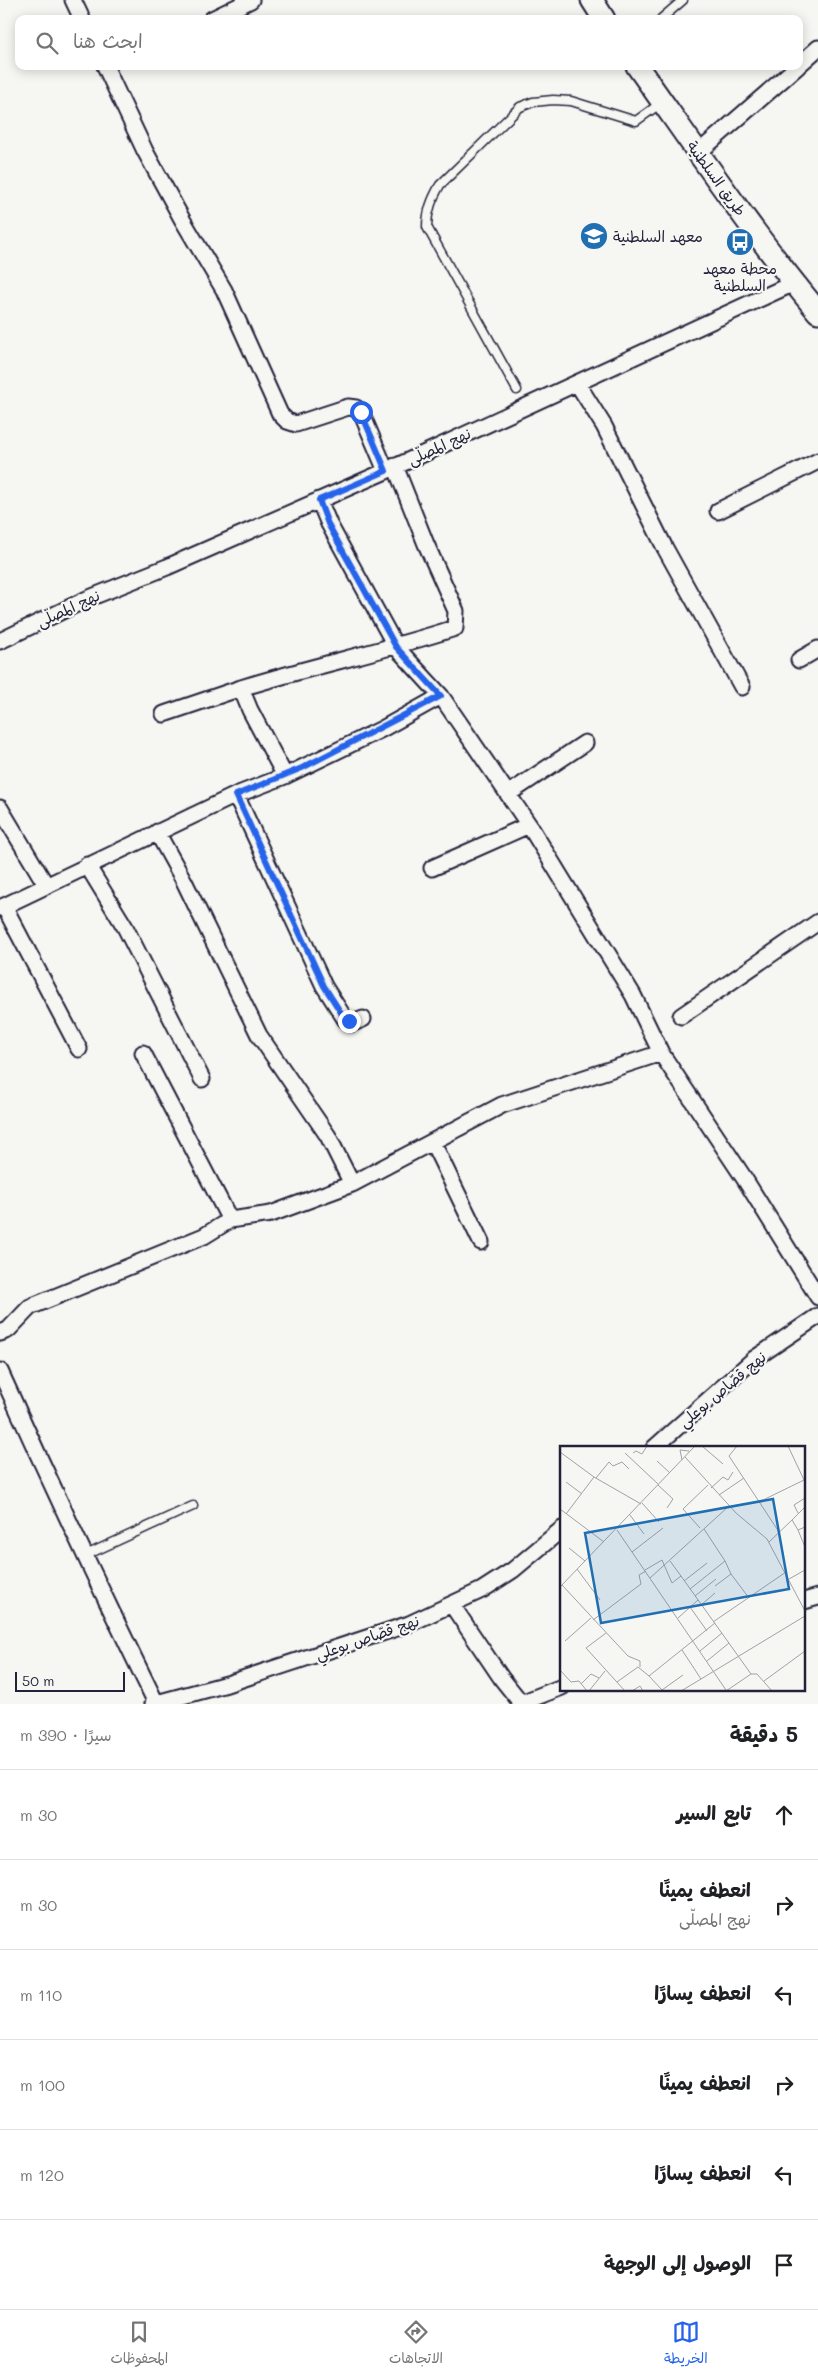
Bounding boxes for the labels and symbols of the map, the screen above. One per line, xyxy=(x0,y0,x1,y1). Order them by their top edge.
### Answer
street label: طريق السلطنية xyxy=(683,136,751,220)
school or university icon: معهد السلطنية xyxy=(579,221,609,251)
place label: معهد السلطنية xyxy=(613,226,703,246)
bus stop icon: محطة معهد السلطنية xyxy=(725,227,755,257)
place label: محطة معهد السلطنية xyxy=(703,258,777,295)
route start xyxy=(350,401,373,424)
street label: نهج المصلّى xyxy=(404,423,474,470)
street label: نهج المصلّى xyxy=(33,585,103,632)
route end xyxy=(338,1010,361,1033)
street label: نهج قصّاص بوعلي xyxy=(674,1346,773,1435)
inset map xyxy=(560,1446,806,1692)
street label: نهج قصّاص بوعلي xyxy=(312,1610,423,1668)
scale bar xyxy=(15,1669,125,1692)

